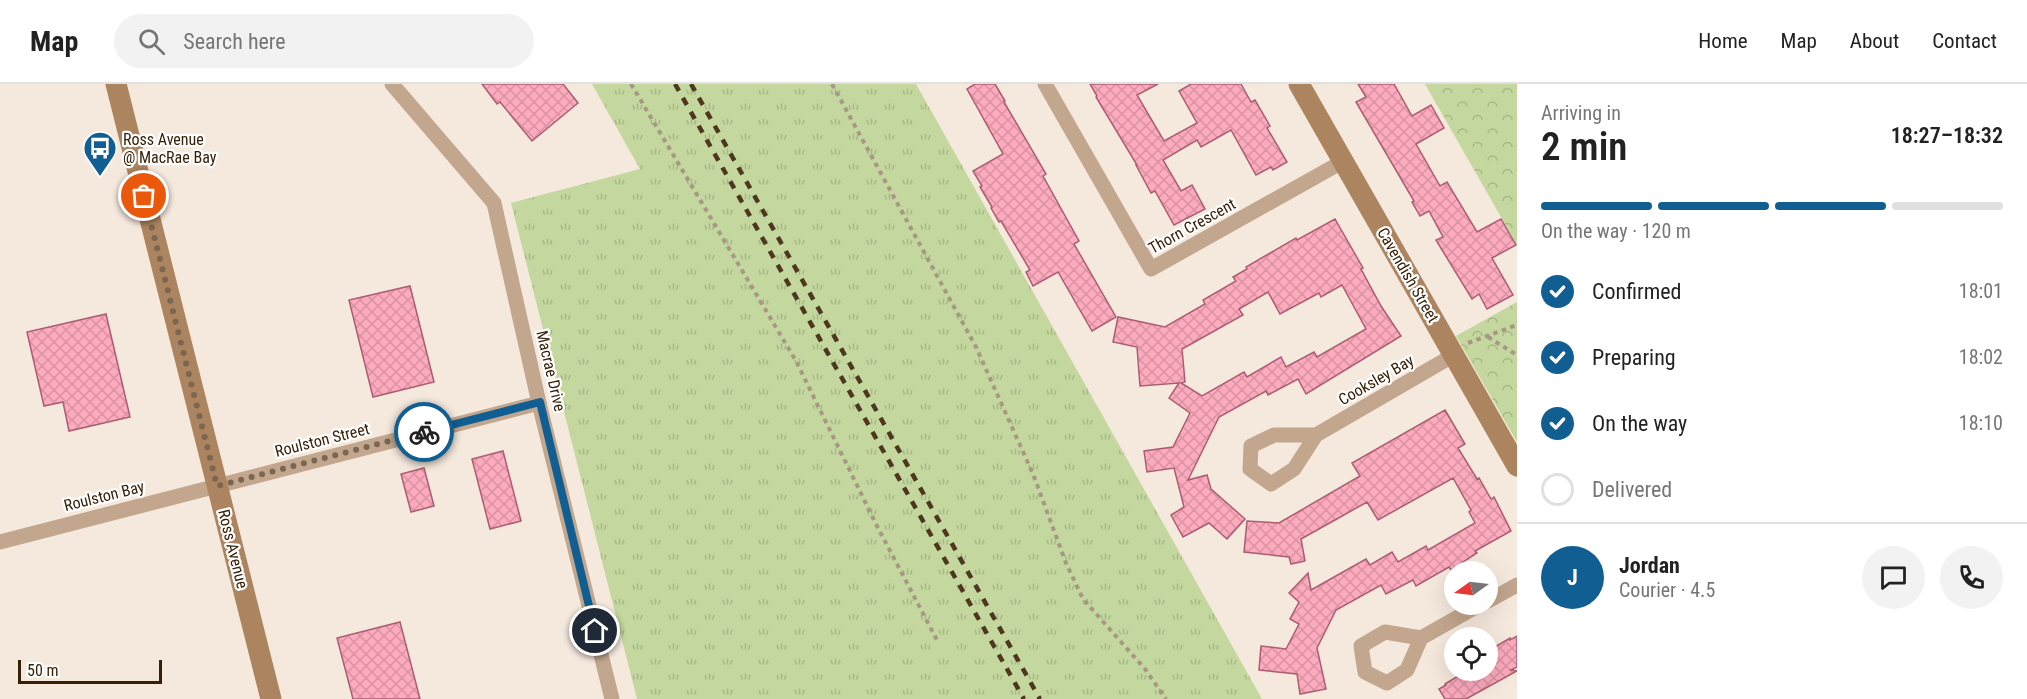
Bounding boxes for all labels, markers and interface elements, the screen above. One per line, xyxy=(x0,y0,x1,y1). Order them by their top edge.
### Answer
search box xyxy=(114,14,534,68)
text: Map xyxy=(30,25,78,58)
icon: search xyxy=(135,25,168,58)
text: Search here xyxy=(183,29,286,54)
text: Home xyxy=(1698,29,1748,53)
text: Map xyxy=(1781,29,1817,53)
text: About xyxy=(1850,29,1899,53)
text: Contact xyxy=(1932,29,1997,53)
text: Arriving in xyxy=(1541,101,1621,125)
text: 18:27–18:32 xyxy=(1891,123,2003,148)
text: 2 min xyxy=(1541,124,1627,170)
bus stop icon: Ross Avenue @ MacRae Bay xyxy=(82,130,118,177)
place label: Ross Avenue @ MacRae Bay xyxy=(123,130,217,167)
pin xyxy=(118,170,169,221)
icon: bag xyxy=(127,179,160,212)
street label: Thorn Crescent xyxy=(1145,194,1239,258)
text: On the way · 120 m xyxy=(1541,219,1691,243)
street label: Cavendish Street xyxy=(1373,224,1443,326)
icon: check xyxy=(1541,275,1574,308)
text: Confirmed xyxy=(1592,279,1681,304)
text: 18:01 xyxy=(1959,279,2003,303)
street label: Macrae Drive xyxy=(532,329,570,413)
icon: check xyxy=(1541,341,1574,374)
text: Preparing xyxy=(1592,345,1676,370)
text: 18:02 xyxy=(1959,345,2003,369)
street label: Cooksley Bay xyxy=(1335,351,1417,409)
courier xyxy=(394,402,454,462)
icon: check xyxy=(1541,407,1574,440)
text: On the way xyxy=(1592,411,1687,436)
text: 18:10 xyxy=(1959,411,2003,435)
icon: bike xyxy=(408,416,441,449)
street label: Roulston Street xyxy=(273,419,371,461)
street label: Roulston Bay xyxy=(62,477,147,515)
text: Delivered xyxy=(1592,477,1672,502)
street label: Ross Avenue xyxy=(214,507,252,591)
button: chat xyxy=(1862,546,1925,609)
button: phone xyxy=(1940,546,2003,609)
text: Jordan xyxy=(1619,553,1680,578)
north arrow xyxy=(1444,561,1498,615)
map controls xyxy=(1444,561,1498,681)
text: J xyxy=(1567,565,1578,590)
text: Courier · 4.5 xyxy=(1619,578,1715,602)
pin xyxy=(569,605,620,656)
icon: home xyxy=(578,614,611,647)
button: locate xyxy=(1444,627,1498,681)
scale bar xyxy=(18,657,162,684)
text: 50 m xyxy=(27,661,59,680)

